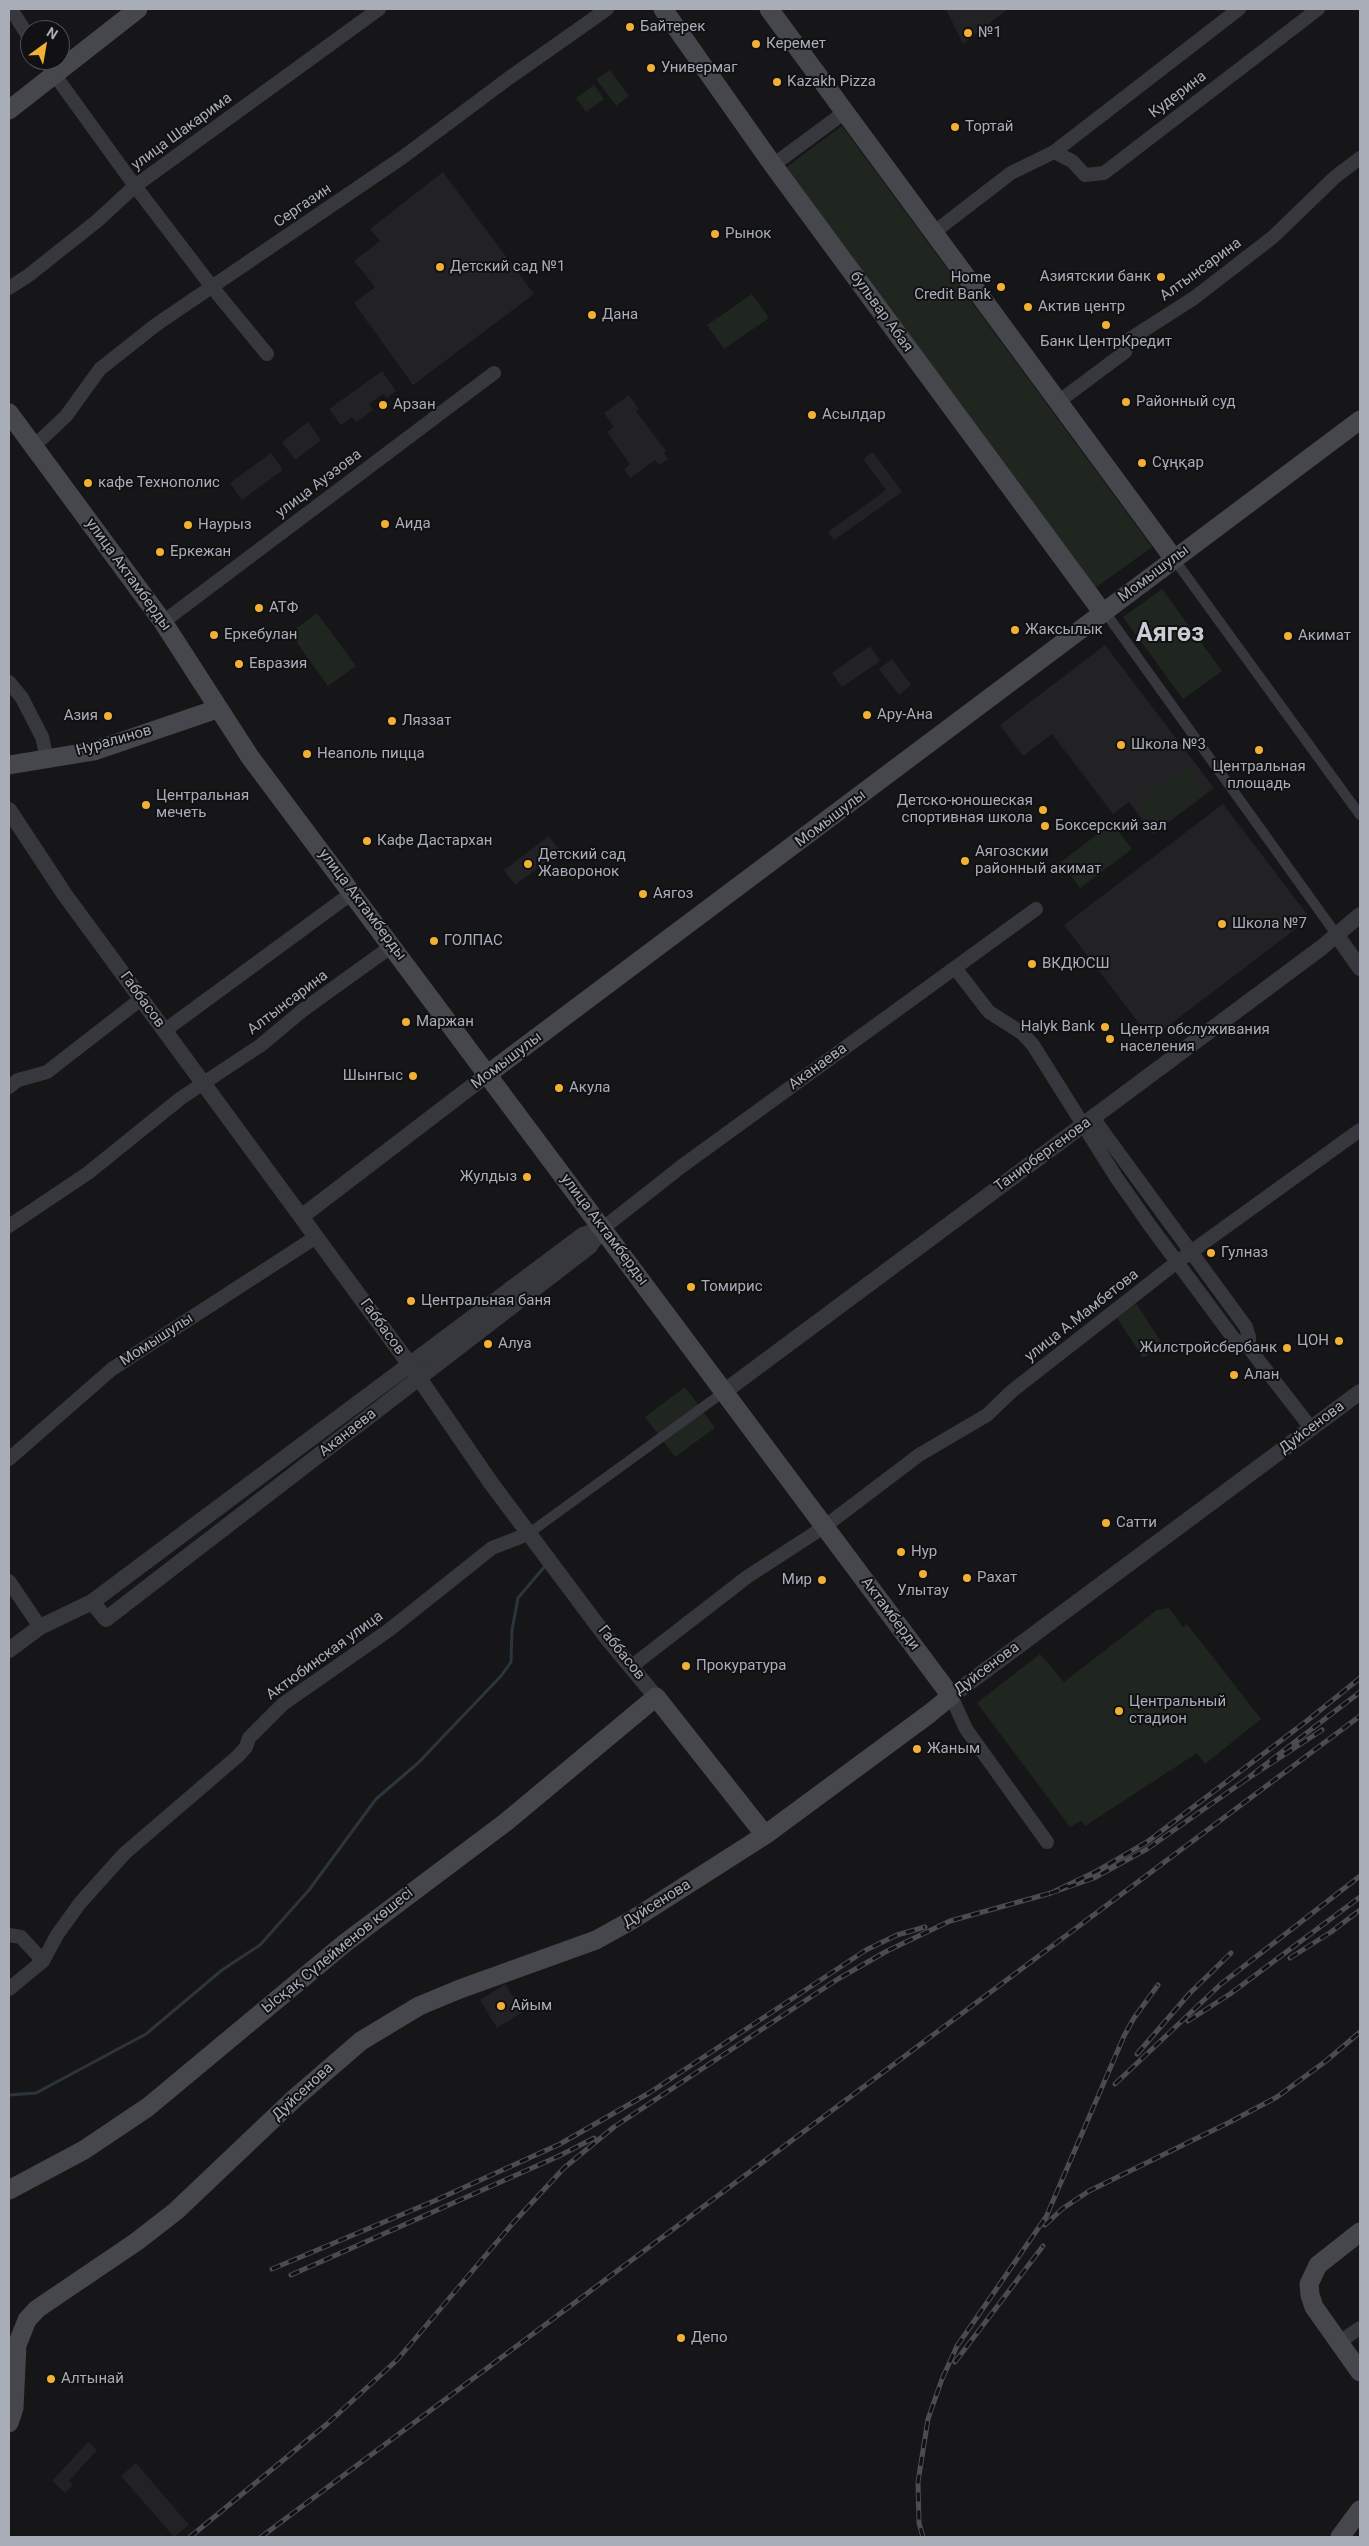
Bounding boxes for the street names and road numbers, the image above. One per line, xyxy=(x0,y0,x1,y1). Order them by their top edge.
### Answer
street label: Кудерина xyxy=(1146,68,1210,122)
street label: улица Шакарима xyxy=(128,90,236,174)
street label: Сергазин xyxy=(271,180,335,232)
street label: Алтынсарина xyxy=(1157,235,1245,305)
street label: бульвар Абая xyxy=(846,268,916,356)
street label: улица Ауэзова xyxy=(273,446,365,522)
street label: улица Актамберды xyxy=(81,515,175,635)
street label: Момышулы xyxy=(1115,542,1193,606)
street label: Нуралинов xyxy=(74,722,154,760)
street label: Момышулы xyxy=(792,787,870,851)
street label: улица Актамберды xyxy=(314,846,410,964)
street label: Алтынсарина xyxy=(244,967,332,1039)
street label: Габбасов xyxy=(116,969,168,1031)
street label: Момышулы xyxy=(468,1029,546,1093)
street label: Аканаева xyxy=(785,1040,851,1094)
street label: Танирбергенова xyxy=(991,1114,1095,1196)
street label: улица Актамберды xyxy=(556,1171,652,1289)
street label: улица А.Мамбетова xyxy=(1022,1266,1142,1366)
street label: Габбасов xyxy=(356,1296,408,1358)
street label: Момышулы xyxy=(117,1310,197,1370)
street label: Дуйсенова xyxy=(1276,1398,1348,1458)
street label: Аканаева xyxy=(316,1405,380,1461)
street label: Актамберди xyxy=(857,1574,923,1654)
street label: Актюбинская улица xyxy=(263,1608,387,1704)
street label: Габбасов xyxy=(594,1622,648,1684)
street label: Дуйсенова xyxy=(951,1639,1023,1699)
street label: Дуйсенова xyxy=(620,1876,694,1932)
street label: Ысқақ Сүлейменов көшесі xyxy=(259,1884,417,2018)
street label: Дуйсенова xyxy=(269,2059,337,2125)

